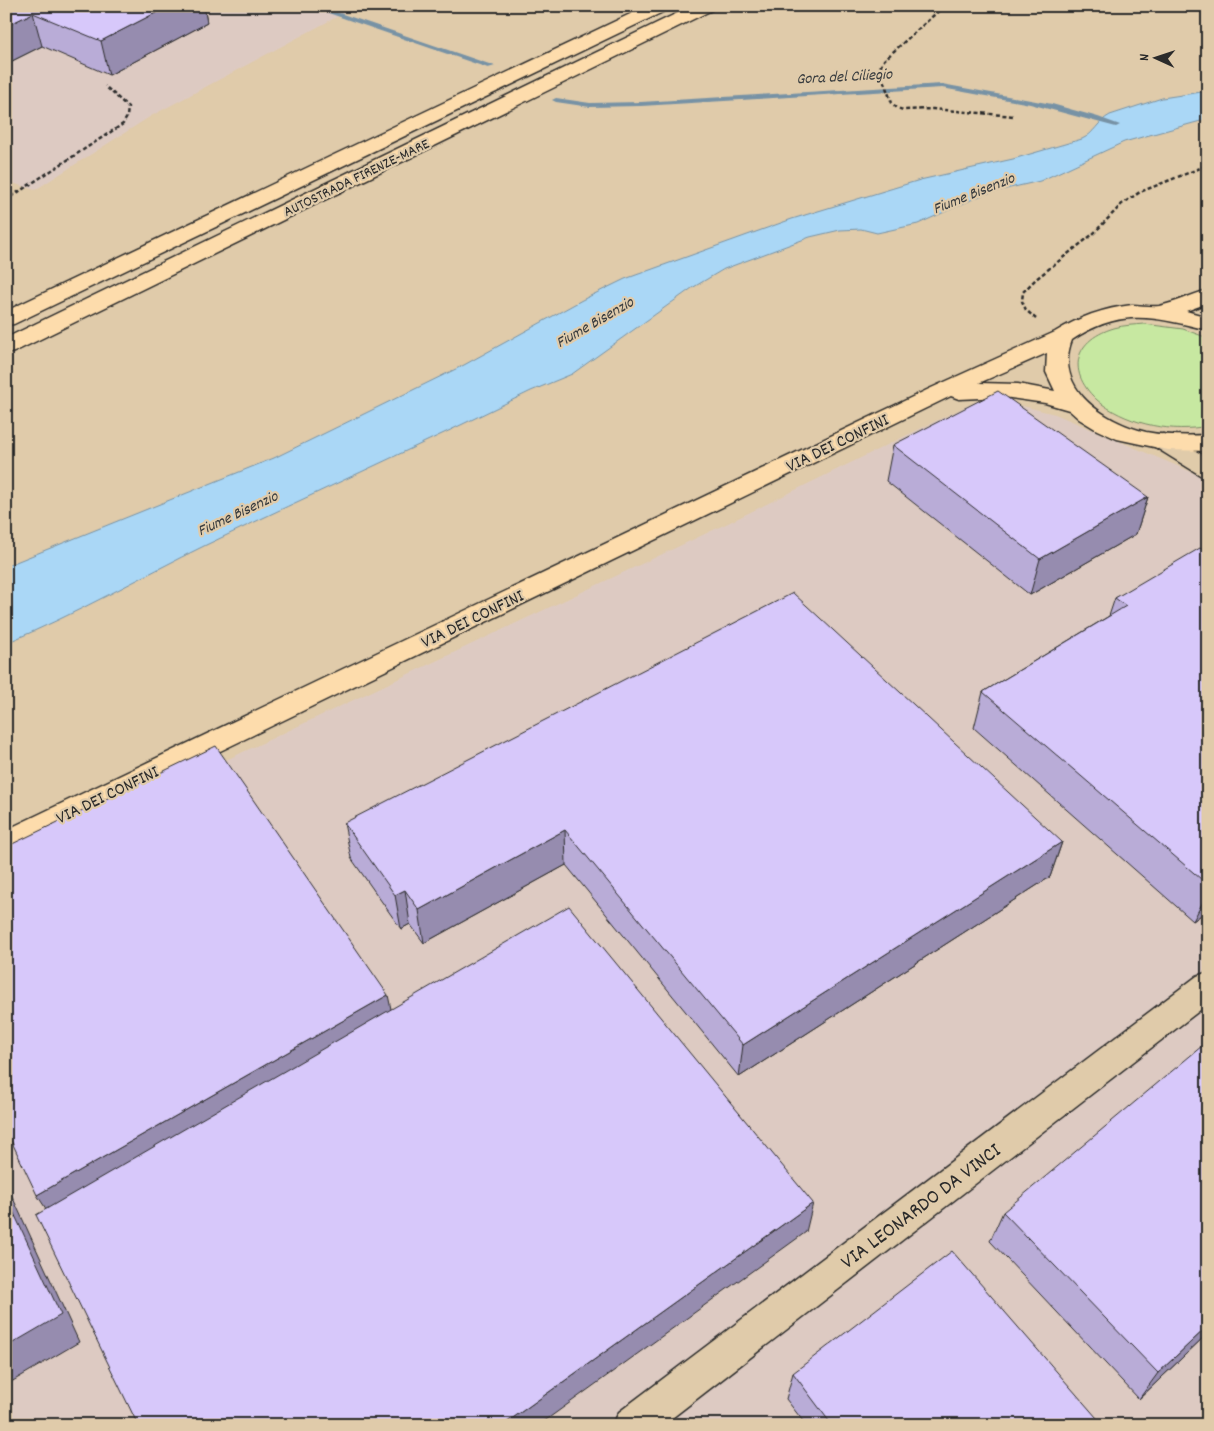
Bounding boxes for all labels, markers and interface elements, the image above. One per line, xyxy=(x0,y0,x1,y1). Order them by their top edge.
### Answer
north arrow xyxy=(1132,32,1182,82)
text: N xyxy=(1135,53,1155,61)
water label: Gora del Ciliegio xyxy=(796,63,894,91)
street label: AUTOSTRADA FIRENZE-MARE xyxy=(280,134,434,224)
water label: Fiume Bisenzio xyxy=(930,167,1019,221)
water label: Fiume Bisenzio xyxy=(552,291,639,355)
street label: VIA DEI CONFINI xyxy=(782,408,894,480)
water label: Fiume Bisenzio xyxy=(194,485,283,543)
street label: VIA DEI CONFINI xyxy=(417,584,529,656)
street label: VIA DEI CONFINI xyxy=(52,760,164,832)
street label: VIA LEONARDO DA VINCI xyxy=(835,1137,1009,1278)

